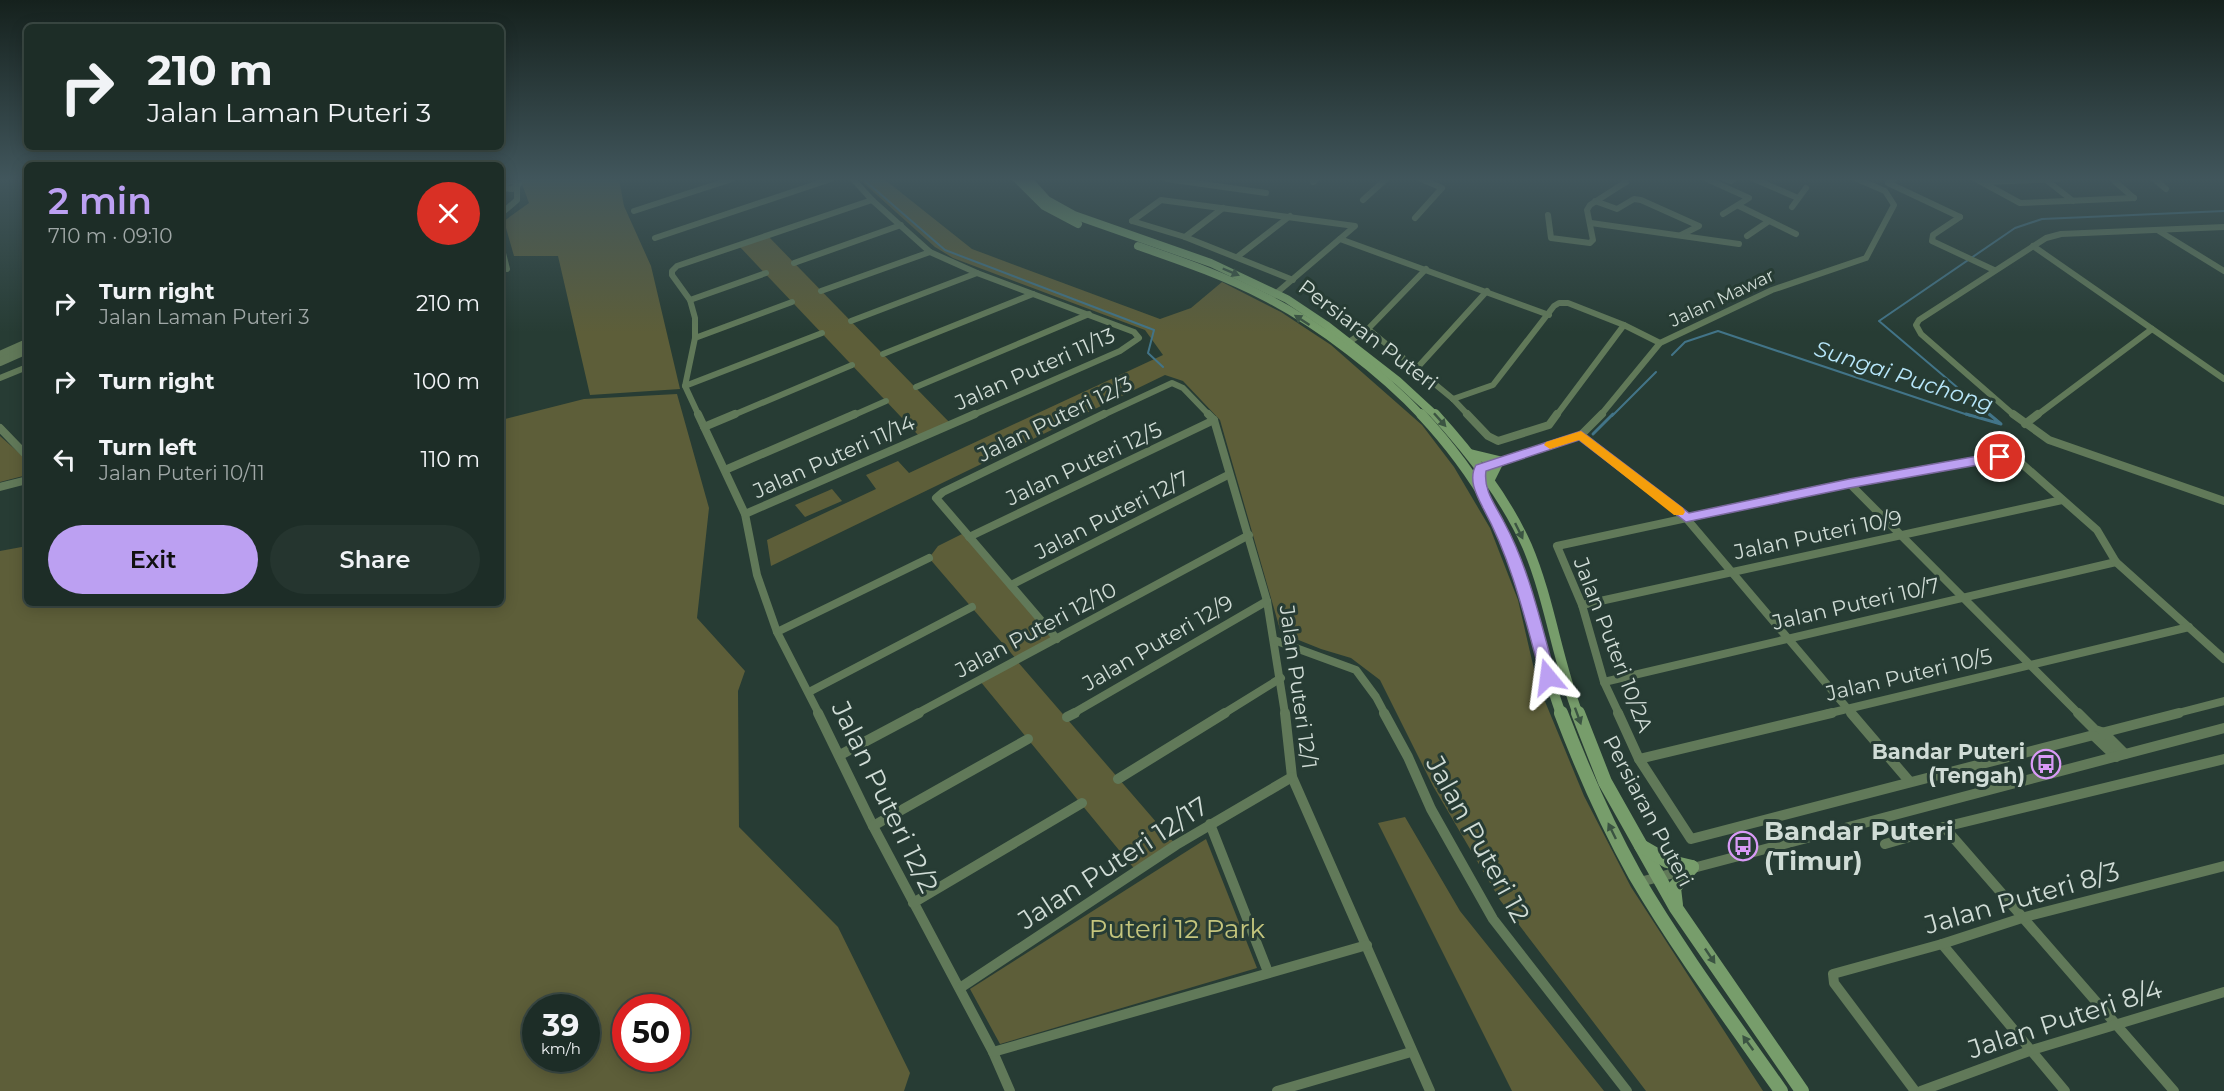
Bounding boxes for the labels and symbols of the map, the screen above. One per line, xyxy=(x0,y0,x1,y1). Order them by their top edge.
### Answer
street label: Jalan Mawar xyxy=(1665,264,1778,332)
one-way arrow xyxy=(1223,267,1241,277)
street label: Persiaran Puteri xyxy=(1294,274,1443,395)
one-way arrow xyxy=(1294,315,1310,326)
street label: Jalan Puteri 11/13 xyxy=(950,322,1119,415)
water label: Sungai Puchong xyxy=(1811,335,1997,418)
street label: Jalan Puteri 12/3 xyxy=(973,370,1136,467)
street label: Jalan Puteri 11/14 xyxy=(748,410,919,504)
one-way arrow xyxy=(1433,412,1446,427)
street label: Jalan Puteri 12/5 xyxy=(1001,417,1166,511)
pin xyxy=(1974,431,2025,482)
street label: Jalan Puteri 12/7 xyxy=(1030,465,1193,565)
street label: Jalan Puteri 10/9 xyxy=(1731,505,1904,565)
one-way arrow xyxy=(1514,522,1524,539)
street label: Jalan Puteri 10/2A xyxy=(1568,553,1659,737)
street label: Jalan Puteri 10/7 xyxy=(1769,572,1942,635)
street label: Jalan Puteri 12/10 xyxy=(950,577,1121,683)
street label: Jalan Puteri 12/9 xyxy=(1077,589,1237,696)
street label: Jalan Puteri 12/1 xyxy=(1274,602,1322,770)
street label: Jalan Puteri 10/5 xyxy=(1822,643,1995,706)
position arrow xyxy=(1516,645,1580,709)
street label: Jalan Puteri 12/2 xyxy=(824,695,945,898)
one-way arrow xyxy=(1573,707,1583,725)
street label: Persiaran Puteri xyxy=(1598,731,1699,891)
place label: Bandar Puteri (Tengah) xyxy=(1872,739,2025,788)
bus stop icon: Bandar Puteri (Tengah) xyxy=(2030,748,2062,780)
street label: Jalan Puteri 12 xyxy=(1419,749,1537,928)
street label: Jalan Puteri 12/17 xyxy=(1011,790,1214,937)
place label: Bandar Puteri (Timur) xyxy=(1764,815,1954,877)
one-way arrow xyxy=(1607,822,1616,839)
bus stop icon: Bandar Puteri (Timur) xyxy=(1727,830,1759,862)
street label: Jalan Puteri 8/3 xyxy=(1920,855,2123,941)
park label: Puteri 12 Park xyxy=(1089,913,1266,945)
one-way arrow xyxy=(1704,948,1715,965)
street label: Jalan Puteri 8/4 xyxy=(1963,973,2166,1066)
speed limit sign: 50 xyxy=(612,994,690,1072)
one-way arrow xyxy=(1742,1036,1754,1052)

